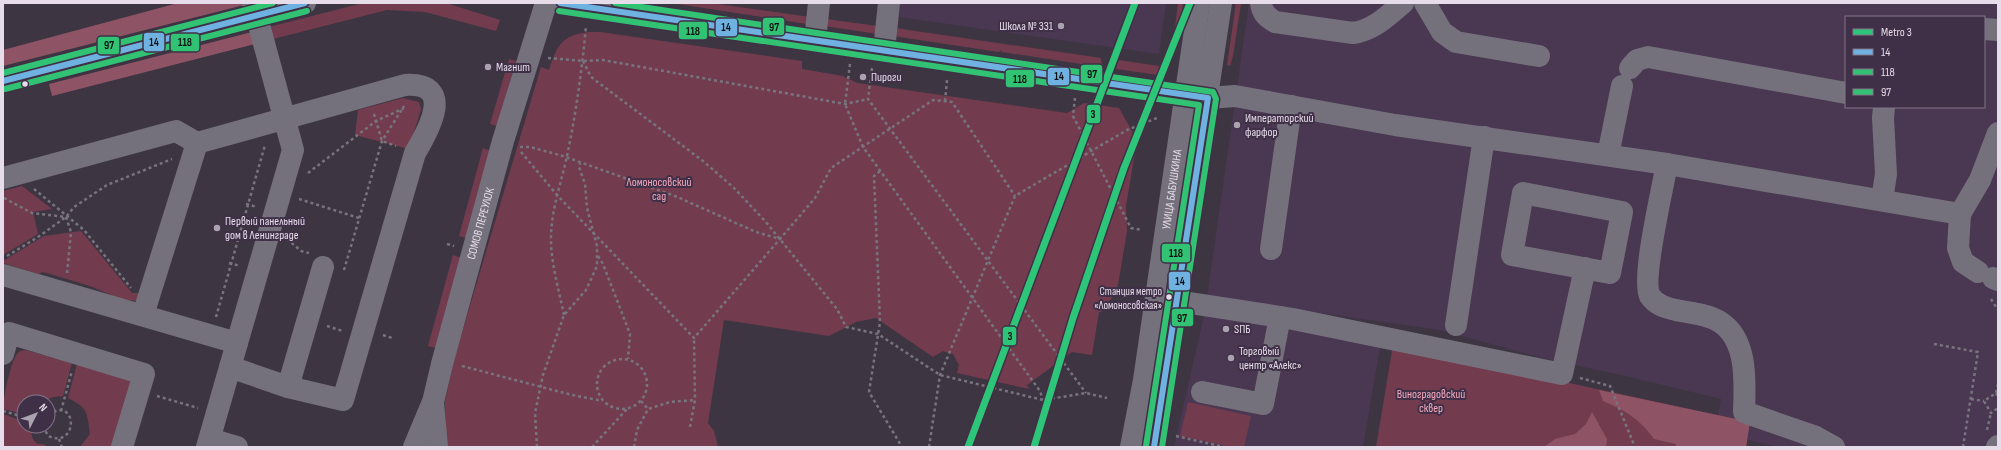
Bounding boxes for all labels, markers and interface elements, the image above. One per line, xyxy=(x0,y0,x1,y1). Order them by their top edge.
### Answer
legend xyxy=(1845,16,1985,108)
line badge: 97 xyxy=(762,17,785,36)
line badge: 14 xyxy=(715,18,738,37)
place label: Школа № 331 xyxy=(999,19,1054,34)
line badge: 118 xyxy=(678,21,708,40)
text: 14 xyxy=(721,21,731,34)
text: 97 xyxy=(769,21,779,34)
marker: Школа № 331 xyxy=(1056,21,1066,31)
text: 118 xyxy=(686,25,700,38)
text: Metro 3 xyxy=(1881,25,1912,40)
line badge: 14 xyxy=(143,32,165,52)
line badge: 118 xyxy=(170,33,200,52)
line badge: 97 xyxy=(97,36,120,55)
text: 14 xyxy=(149,36,159,49)
text: 118 xyxy=(178,36,192,49)
text: 97 xyxy=(104,39,114,52)
text: 14 xyxy=(1881,45,1890,60)
place label: Магнит xyxy=(496,60,530,75)
marker: Магнит xyxy=(483,62,493,72)
line badge: 97 xyxy=(1080,64,1103,84)
text: 118 xyxy=(1881,65,1895,80)
line badge: 14 xyxy=(1047,67,1070,86)
text: 97 xyxy=(1087,68,1097,81)
line badge: 118 xyxy=(1005,69,1035,88)
place label: Пироги xyxy=(871,70,902,85)
text: 14 xyxy=(1054,70,1064,83)
marker: Пироги xyxy=(858,72,868,82)
text: 118 xyxy=(1013,73,1027,86)
unlabelled marker xyxy=(20,79,30,89)
text: 97 xyxy=(1881,85,1891,100)
line badge: 3 xyxy=(1086,104,1101,124)
text: 3 xyxy=(1091,108,1096,121)
place label: Императорский фарфор xyxy=(1245,111,1314,140)
marker: Императорский фарфор xyxy=(1232,120,1242,130)
street label: УЛИЦА БАБУШКИНА xyxy=(1159,148,1186,230)
park label: Ломоносовский сад xyxy=(625,175,692,204)
street label: СОМОВ ПЕРЕУЛОК xyxy=(464,185,498,261)
place label: Первый панельный дом в Ленинграде xyxy=(225,214,305,243)
marker: Первый панельный дом в Ленинграде xyxy=(212,223,222,233)
line badge: 118 xyxy=(1161,243,1191,263)
text: 118 xyxy=(1169,247,1183,260)
line badge: 14 xyxy=(1168,271,1191,291)
text: 14 xyxy=(1175,275,1185,288)
place label: Станция метро «Ломоносовская» xyxy=(1094,285,1162,312)
marker: Станция метро «Ломоносовская» xyxy=(1164,292,1174,302)
line badge: 97 xyxy=(1171,308,1194,327)
text: 97 xyxy=(1177,312,1187,325)
place label: SПБ xyxy=(1234,322,1251,337)
marker: SПБ xyxy=(1221,324,1231,334)
line badge: 3 xyxy=(1002,326,1017,346)
text: 3 xyxy=(1008,330,1013,343)
place label: Торговый центр «Алекс» xyxy=(1239,344,1302,373)
marker: Торговый центр «Алекс» xyxy=(1226,353,1236,363)
park label: Виноградовский сквер xyxy=(1397,387,1465,416)
north arrow xyxy=(16,394,56,434)
text: N xyxy=(36,401,50,414)

